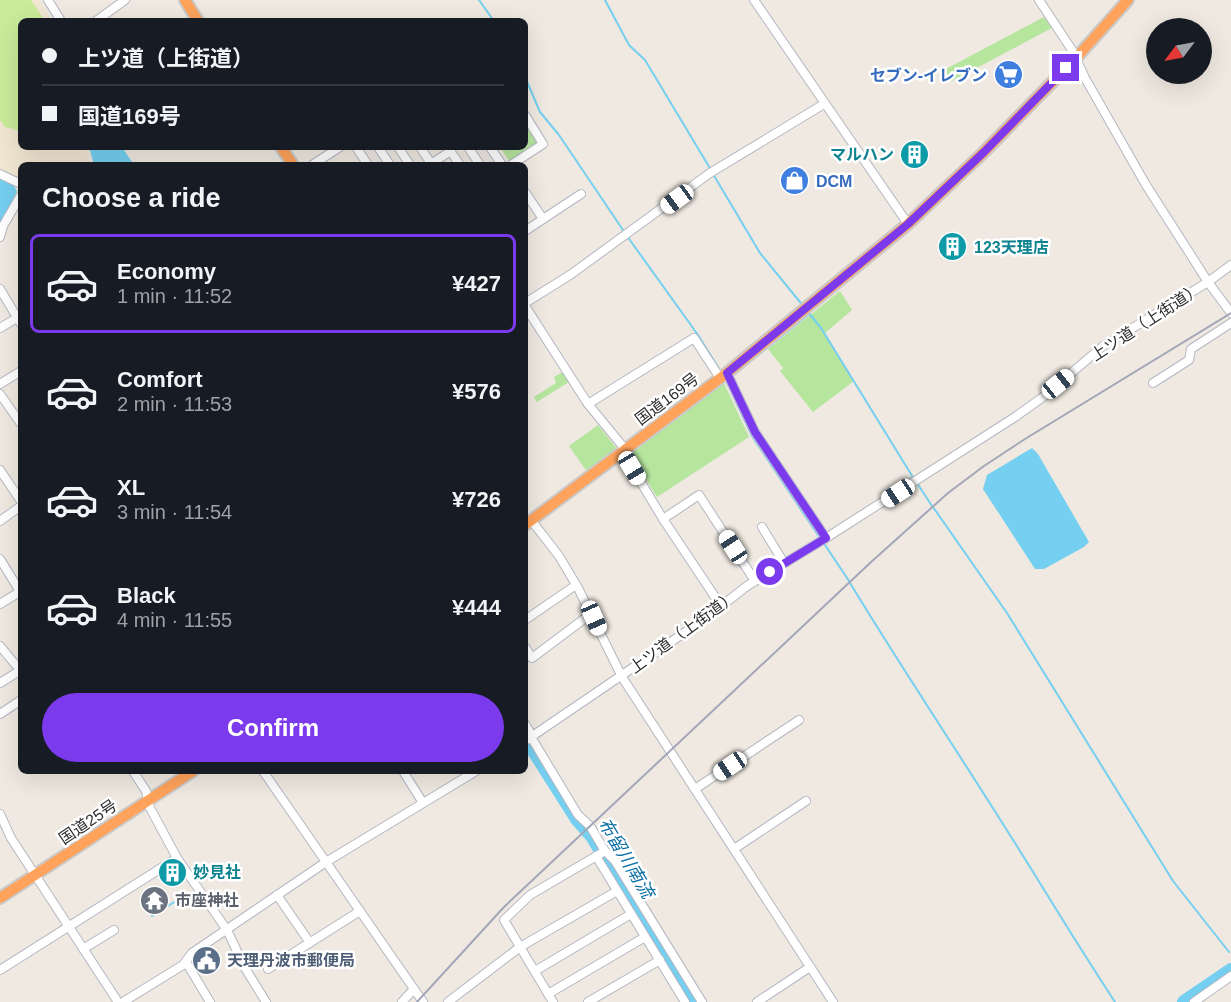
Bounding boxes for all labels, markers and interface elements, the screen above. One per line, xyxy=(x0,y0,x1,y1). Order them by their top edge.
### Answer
north arrow xyxy=(1146,18,1212,84)
map controls xyxy=(1146,18,1212,84)
text: 上ツ道（上街道） xyxy=(78,46,254,71)
route end xyxy=(1052,54,1079,81)
supermarket icon: セブン-イレブン xyxy=(992,59,1024,91)
place label: セブン-イレブン xyxy=(870,67,987,84)
text: 国道169号 xyxy=(78,104,181,129)
building icon: マルハン xyxy=(899,138,931,170)
place label: マルハン xyxy=(830,146,894,163)
shop icon: DCM xyxy=(779,165,811,197)
place label: DCM xyxy=(816,173,852,190)
car xyxy=(657,181,697,217)
text: Choose a ride xyxy=(42,183,221,213)
building icon: 123天理店 xyxy=(937,231,969,263)
place label: 123天理店 xyxy=(974,239,1049,256)
icon: car xyxy=(45,257,99,311)
text: Economy xyxy=(117,259,216,284)
text: ¥427 xyxy=(452,271,501,296)
street label: 上ツ道（上街道） xyxy=(1088,280,1204,364)
text: 1 min · 11:52 xyxy=(117,285,232,307)
icon: car xyxy=(45,365,99,419)
car xyxy=(1038,366,1078,402)
text: Comfort xyxy=(117,367,203,392)
street label: 国道169号 xyxy=(632,370,702,428)
text: ¥576 xyxy=(452,379,501,404)
text: 2 min · 11:53 xyxy=(117,393,232,415)
car xyxy=(615,448,649,488)
icon: car xyxy=(45,473,99,527)
text: XL xyxy=(117,475,145,500)
car xyxy=(878,476,918,510)
text: ¥726 xyxy=(452,487,501,512)
text: 3 min · 11:54 xyxy=(117,501,232,523)
car xyxy=(716,527,750,567)
route start xyxy=(756,558,783,585)
icon: car xyxy=(45,581,99,635)
text: Black xyxy=(117,583,176,608)
street label: 上ツ道（上街道） xyxy=(626,588,740,676)
text: ¥444 xyxy=(452,595,501,620)
car xyxy=(578,598,610,638)
text: 4 min · 11:55 xyxy=(117,609,232,631)
button: Confirm xyxy=(42,693,504,762)
car xyxy=(710,748,750,784)
street label: 国道25号 xyxy=(56,797,120,847)
water label: 布留川南流 xyxy=(594,814,659,904)
building icon: 妙見社 xyxy=(156,856,188,888)
place label: 妙見社 xyxy=(193,863,241,881)
temple icon: 市座神社 xyxy=(138,884,170,916)
place label: 市座神社 xyxy=(175,891,239,909)
public building icon: 天理丹波市郵便局 xyxy=(190,944,222,976)
place label: 天理丹波市郵便局 xyxy=(227,952,355,969)

